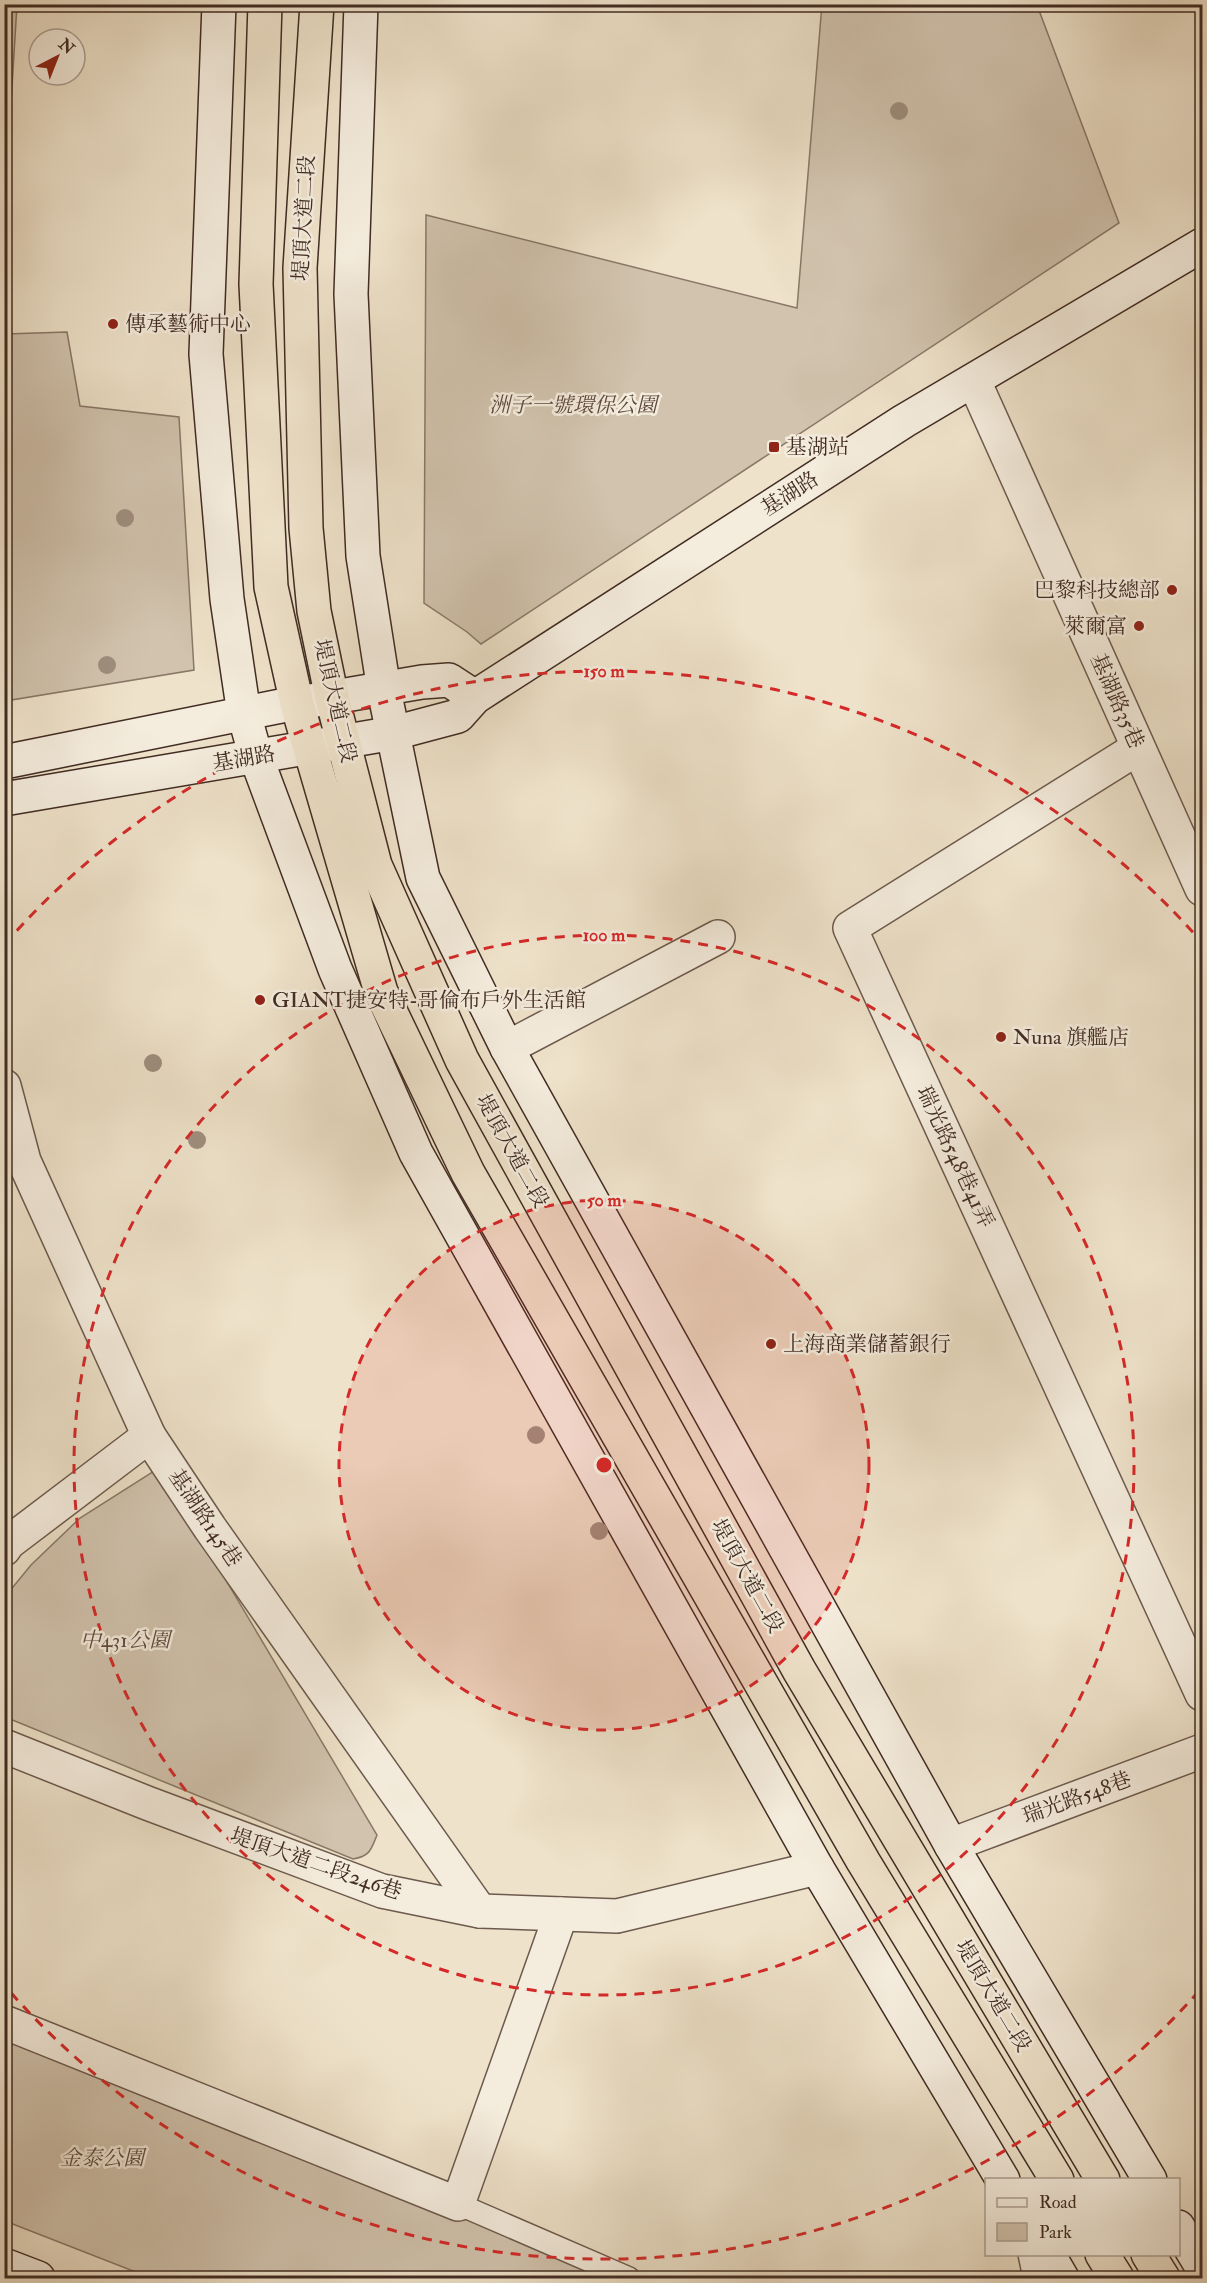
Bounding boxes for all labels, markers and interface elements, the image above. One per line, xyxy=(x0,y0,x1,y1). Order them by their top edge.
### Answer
north arrow xyxy=(27,27,87,87)
text: N xyxy=(54,34,79,59)
street label: 堤頂大道二段 xyxy=(287,154,321,282)
place label: 傳承藝術中心 xyxy=(125,311,251,338)
marker: 傳承藝術中心 xyxy=(106,317,120,331)
park label: 洲子一號環保公園 xyxy=(489,392,660,419)
place label: 基湖站 xyxy=(786,434,849,461)
marker: 基湖站 xyxy=(767,440,781,454)
street label: 基湖路 xyxy=(756,466,824,522)
place label: 巴黎科技總部 xyxy=(1034,577,1160,604)
marker: 巴黎科技總部 xyxy=(1165,583,1179,597)
place label: 萊爾富 xyxy=(1064,613,1127,640)
marker: 萊爾富 xyxy=(1132,619,1146,633)
street label: 堤頂大道二段 xyxy=(308,637,362,765)
street label: 基湖路35巷 xyxy=(1084,649,1150,753)
text: 150 m xyxy=(583,660,626,683)
street label: 基湖路 xyxy=(211,740,277,778)
text: 100 m xyxy=(583,924,626,947)
place label: GIANT捷安特-哥倫布戶外生活館 xyxy=(272,987,586,1014)
marker: GIANT捷安特-哥倫布戶外生活館 xyxy=(253,993,267,1007)
place label: Nuna 旗艦店 xyxy=(1013,1024,1129,1051)
marker: Nuna 旗艦店 xyxy=(994,1030,1008,1044)
street label: 瑞光路548巷41弄 xyxy=(910,1082,1000,1232)
street label: 堤頂大道二段 xyxy=(470,1089,554,1213)
text: 50 m xyxy=(587,1189,622,1212)
place label: 上海商業儲蓄銀行 xyxy=(783,1331,951,1358)
marker: 上海商業儲蓄銀行 xyxy=(764,1337,778,1351)
centre of rings xyxy=(594,1455,614,1475)
street label: 基湖路145巷 xyxy=(162,1464,248,1572)
street label: 堤頂大道二段 xyxy=(705,1514,789,1638)
park label: 中431公園 xyxy=(80,1627,173,1654)
street label: 瑞光路548巷 xyxy=(1019,1766,1135,1830)
street label: 堤頂大道二段246巷 xyxy=(227,1822,405,1906)
street label: 堤頂大道二段 xyxy=(949,1935,1037,2057)
park label: 金泰公園 xyxy=(60,2145,147,2172)
legend xyxy=(985,2178,1180,2256)
text: Road xyxy=(1039,2191,1077,2214)
text: Park xyxy=(1039,2221,1072,2244)

